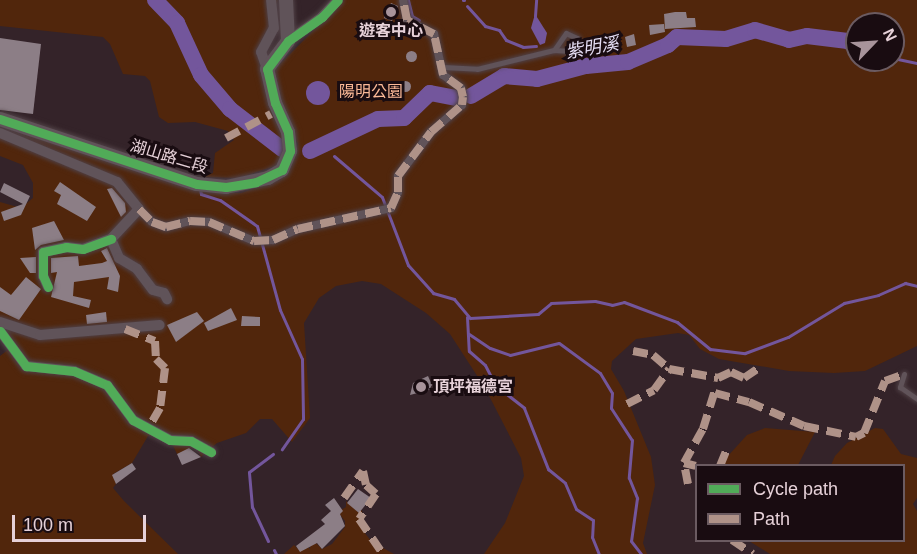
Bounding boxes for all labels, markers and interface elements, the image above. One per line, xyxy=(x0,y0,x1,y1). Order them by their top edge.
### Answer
marker: 遊客中心 xyxy=(384,5,398,19)
north arrow xyxy=(845,12,905,72)
place label: 遊客中心 xyxy=(359,21,423,41)
text: N xyxy=(880,26,900,44)
water label: 紫明溪 xyxy=(564,33,620,63)
park label: 陽明公園 xyxy=(339,82,403,102)
street label: 湖山路二段 xyxy=(128,136,210,178)
place label: 頂坪福德宮 xyxy=(433,377,513,397)
marker: 頂坪福德宮 xyxy=(414,380,428,394)
legend xyxy=(695,464,905,542)
text: Cycle path xyxy=(753,479,838,499)
scale bar xyxy=(15,503,148,541)
text: Path xyxy=(753,509,790,529)
text: 100 m xyxy=(23,515,73,535)

